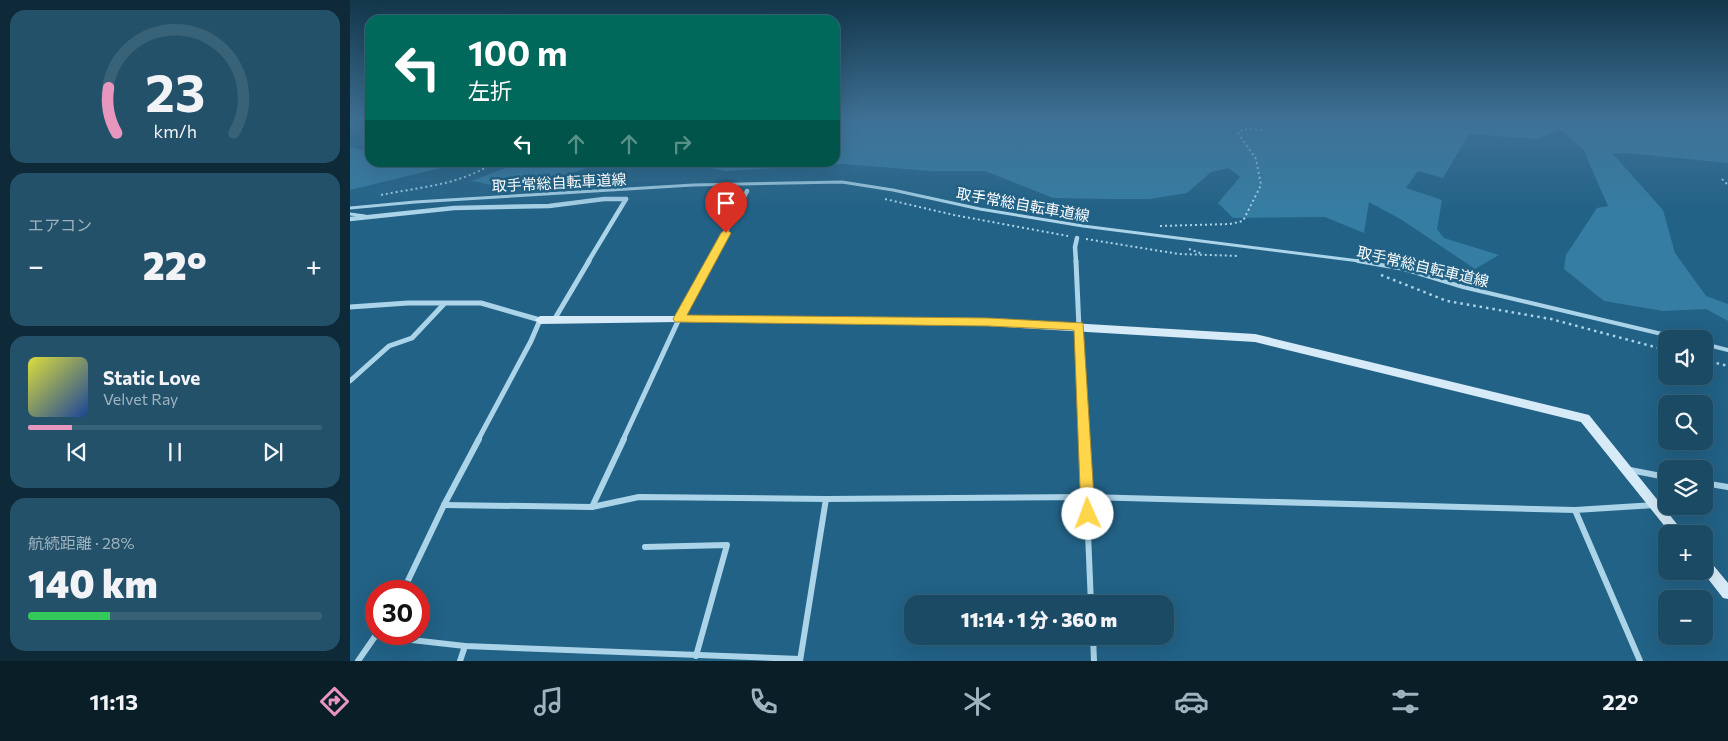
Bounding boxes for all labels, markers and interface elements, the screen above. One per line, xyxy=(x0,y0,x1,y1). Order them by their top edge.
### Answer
text: 100 m xyxy=(468,30,568,73)
icon: left xyxy=(385,35,450,100)
text: 23 xyxy=(145,59,205,123)
text: 左折 xyxy=(468,77,512,104)
text: km/h xyxy=(153,120,197,142)
icon: left xyxy=(509,130,537,158)
icon: ahead xyxy=(562,130,590,158)
icon: ahead xyxy=(615,130,643,158)
icon: right xyxy=(668,130,696,158)
street label: 取手常総自転車道線 xyxy=(491,169,627,195)
pin xyxy=(705,182,747,233)
street label: 取手常総自転車道線 xyxy=(955,183,1091,225)
icon: arrive xyxy=(712,189,740,217)
text: エアコン xyxy=(28,215,92,234)
text: 22° xyxy=(143,241,207,288)
street label: 取手常総自転車道線 xyxy=(1355,242,1491,290)
text: − xyxy=(28,248,44,282)
text: + xyxy=(306,248,322,282)
map controls xyxy=(1658,330,1713,645)
button: sound xyxy=(1658,330,1713,385)
text: Static Love xyxy=(103,366,200,389)
text: Velvet Ray xyxy=(103,389,178,408)
button: search xyxy=(1658,395,1713,450)
icon: previous xyxy=(63,438,91,466)
icon: pause xyxy=(161,438,189,466)
icon: next xyxy=(259,438,287,466)
button: layers xyxy=(1658,460,1713,515)
position arrow xyxy=(1061,487,1113,539)
button: + xyxy=(1658,525,1713,580)
text: 航続距離 · 28% xyxy=(28,533,135,552)
text: 140 km xyxy=(28,559,158,606)
speed limit sign: 30 xyxy=(365,580,430,645)
button: − xyxy=(1658,590,1713,645)
text: 11:14 · 1 分 · 360 m xyxy=(961,608,1117,631)
icon: directions xyxy=(317,684,352,719)
icon: music xyxy=(531,684,566,719)
icon: phone xyxy=(746,684,781,719)
icon: climate xyxy=(960,684,995,719)
icon: car xyxy=(1174,684,1209,719)
icon: filters xyxy=(1388,684,1423,719)
text: 11:13 xyxy=(90,688,138,715)
text: 22° xyxy=(1602,688,1638,715)

